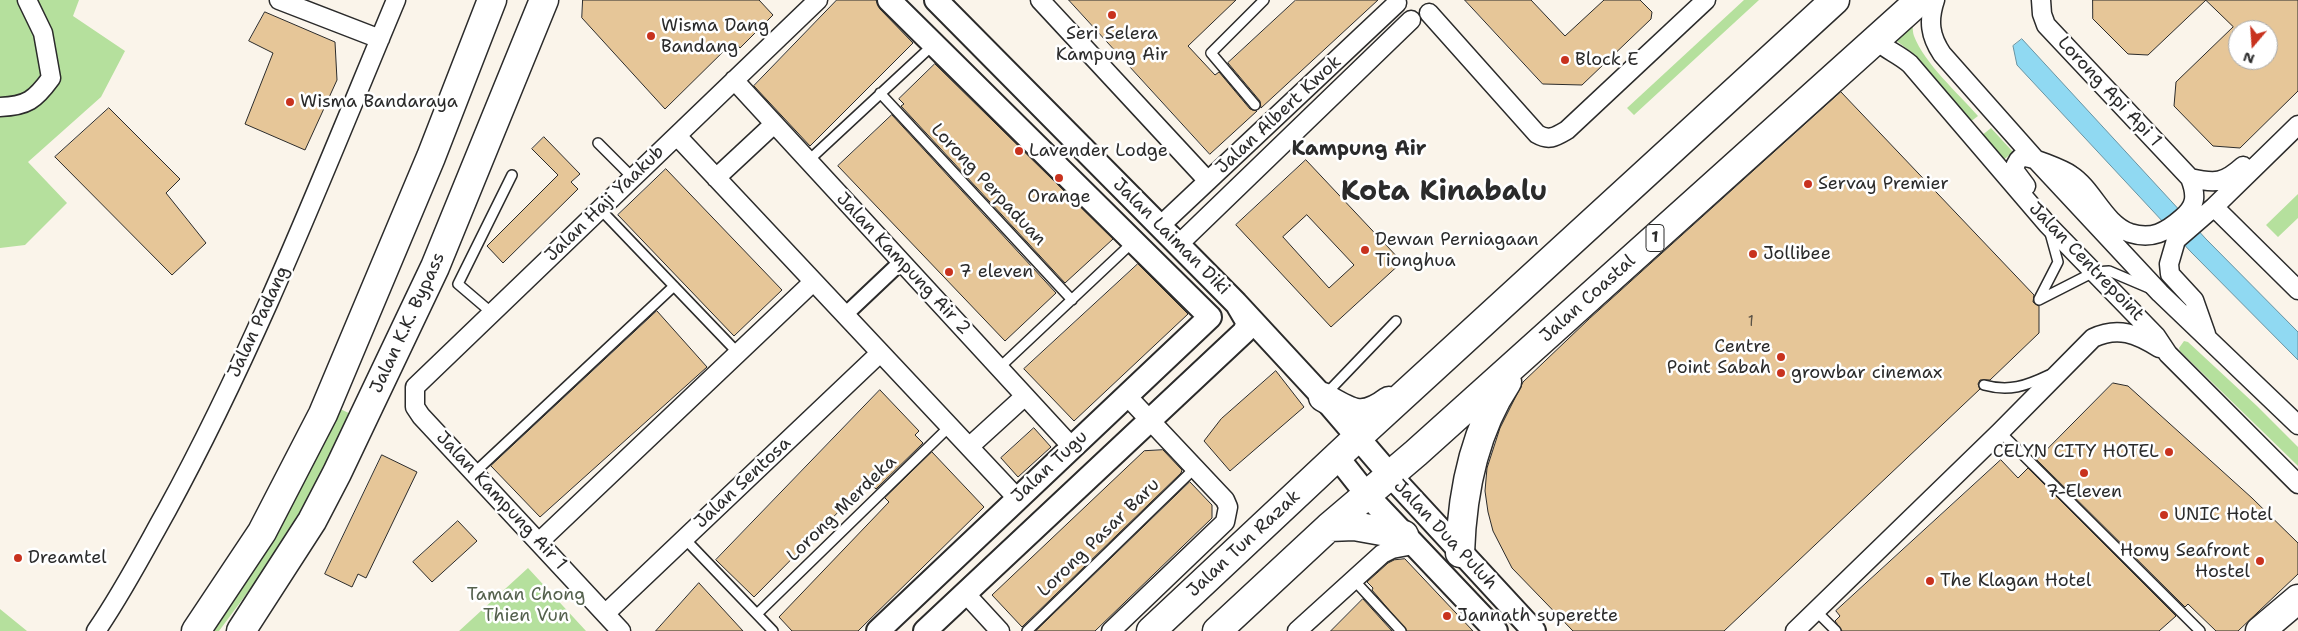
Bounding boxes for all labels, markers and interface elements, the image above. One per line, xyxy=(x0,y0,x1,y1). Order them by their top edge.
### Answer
marker: Seri Selera Kampung Air xyxy=(1106,9,1118,21)
place label: Wisma Dang Bandang xyxy=(661,15,769,58)
north arrow xyxy=(2228,20,2278,70)
place label: Seri Selera Kampung Air xyxy=(1056,23,1168,66)
marker: Wisma Dang Bandang xyxy=(645,30,657,42)
street label: Lorong Api Api 1 xyxy=(2052,32,2166,152)
text: N xyxy=(2241,48,2257,69)
place label: Block E xyxy=(1575,49,1639,71)
street label: Jalan Albert Kwok xyxy=(1212,51,1346,179)
marker: Block E xyxy=(1559,54,1571,66)
place label: Wisma Bandaraya xyxy=(300,91,458,113)
marker: Wisma Bandaraya xyxy=(284,96,296,108)
street label: Lorong Perpaduan xyxy=(926,119,1050,251)
district label: Kampung Air xyxy=(1292,138,1426,162)
place label: Lavender Lodge xyxy=(1029,140,1168,162)
street label: Jalan Haji Yaakub xyxy=(541,142,669,266)
marker: Lavender Lodge xyxy=(1013,145,1025,157)
marker: Orange xyxy=(1053,172,1065,184)
place label: Servay Premier xyxy=(1818,173,1949,195)
street label: Jalan Laiman Diki xyxy=(1108,174,1234,300)
district label: Kota Kinabalu xyxy=(1341,176,1547,210)
marker: Servay Premier xyxy=(1802,178,1814,190)
place label: Orange xyxy=(1027,186,1091,208)
street label: Jalan Kampung Air 2 xyxy=(831,188,975,340)
street label: Jalan Centrepoint xyxy=(2024,198,2148,326)
road number: 1 xyxy=(1646,224,1664,252)
place label: Dewan Perniagaan Tionghua xyxy=(1375,229,1539,272)
place label: Jollibee xyxy=(1763,243,1831,265)
marker: Dewan Perniagaan Tionghua xyxy=(1359,244,1371,256)
marker: Jollibee xyxy=(1747,248,1759,260)
street label: Jalan K.K. Bypass xyxy=(366,249,450,397)
street label: Jalan Coastal xyxy=(1536,251,1640,347)
place label: 7 eleven xyxy=(959,261,1033,283)
street label: Jalan Padang xyxy=(224,263,294,381)
marker: 7 eleven xyxy=(943,266,955,278)
house number: 1 xyxy=(1748,313,1754,331)
place label: Centre Point Sabah xyxy=(1667,336,1771,378)
marker: Centre Point Sabah xyxy=(1775,351,1787,363)
place label: growbar cinemax xyxy=(1791,362,1942,384)
marker: growbar cinemax xyxy=(1775,367,1787,379)
street label: Jalan Tugu xyxy=(1007,426,1093,508)
street label: Jalan Kampung Air 1 xyxy=(431,427,571,575)
street label: Jalan Sentosa xyxy=(690,433,796,533)
place label: CELYN CITY HOTEL xyxy=(1993,441,2159,463)
marker: CELYN CITY HOTEL xyxy=(2163,446,2175,458)
street label: Lorong Merdeka xyxy=(783,451,901,567)
marker: 7-Eleven xyxy=(2078,467,2090,479)
street label: Lorong Pasar Baru xyxy=(1033,474,1165,602)
street label: Jalan Dua Puluh xyxy=(1389,476,1501,594)
place label: 7-Eleven xyxy=(2046,481,2122,503)
street label: Jalan Tun Razak xyxy=(1183,486,1305,602)
place label: UNIC Hotel xyxy=(2174,504,2273,526)
marker: UNIC Hotel xyxy=(2158,509,2170,521)
place label: Homy Seafront Hostel xyxy=(2120,540,2250,582)
place label: Dreamtel xyxy=(28,547,107,569)
marker: Dreamtel xyxy=(12,552,24,564)
marker: Homy Seafront Hostel xyxy=(2254,555,2266,567)
place label: The Klagan Hotel xyxy=(1940,570,2091,592)
marker: The Klagan Hotel xyxy=(1924,575,1936,587)
park label: Taman Chong Thien Vun xyxy=(467,584,585,626)
place label: Jannath superette xyxy=(1457,605,1618,627)
marker: Jannath superette xyxy=(1441,610,1453,622)

